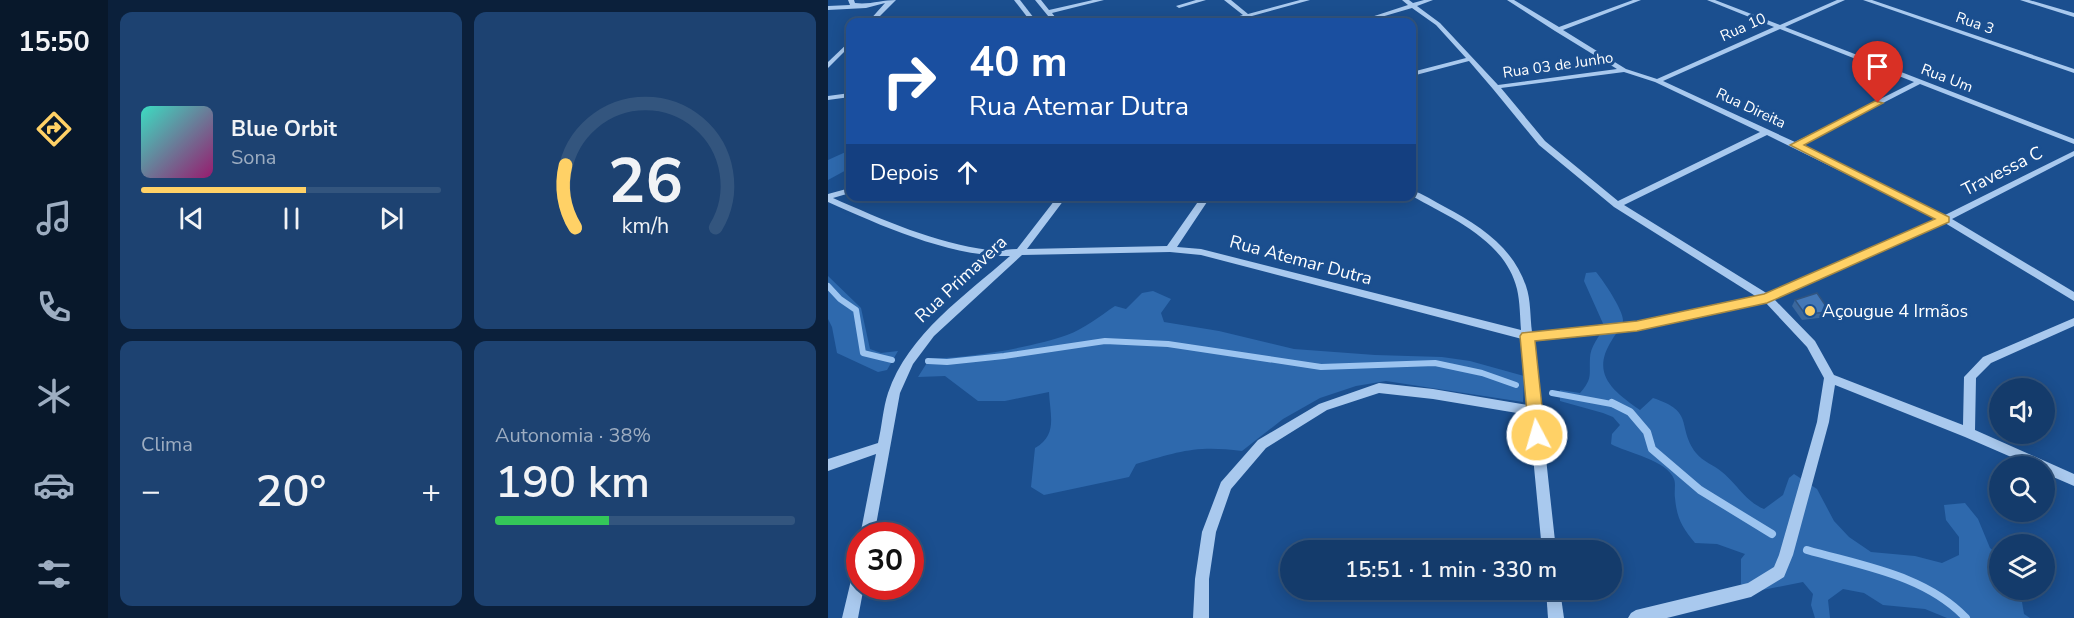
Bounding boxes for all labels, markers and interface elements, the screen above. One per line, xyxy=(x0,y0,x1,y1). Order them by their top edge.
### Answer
street label: Rua 3 xyxy=(1953,7,1997,39)
street label: Rua 10 xyxy=(1717,8,1769,46)
text: 15:50 xyxy=(18,24,90,61)
text: 40 m xyxy=(969,34,1068,91)
pin xyxy=(1852,41,1903,103)
icon: right xyxy=(870,42,948,120)
street label: Rua 03 de Junho xyxy=(1501,47,1615,83)
icon: arrive xyxy=(1861,50,1894,83)
street label: Rua Um xyxy=(1918,59,1976,97)
street label: Rua Direita xyxy=(1713,83,1789,133)
text: Rua Atemar Dutra xyxy=(969,88,1189,125)
icon: directions xyxy=(33,108,75,150)
text: Blue Orbit xyxy=(231,114,337,144)
text: 26 xyxy=(608,139,682,224)
street label: Travessa C xyxy=(1958,140,2046,202)
text: Sona xyxy=(231,144,276,171)
icon: ahead xyxy=(951,156,984,189)
text: Depois xyxy=(870,158,939,188)
icon: music xyxy=(33,197,75,239)
icon: previous xyxy=(175,202,208,235)
icon: pause xyxy=(275,202,308,235)
icon: next xyxy=(375,202,408,235)
text: km/h xyxy=(621,211,669,241)
street label: Rua Atemar Dutra xyxy=(1227,229,1375,291)
street label: Rua Primavera xyxy=(910,230,1012,328)
icon: phone xyxy=(33,286,75,328)
place label: Açougue 4 Irmãos xyxy=(1822,299,1968,323)
marker: Açougue 4 Irmãos xyxy=(1803,304,1817,318)
icon: climate xyxy=(33,375,75,417)
map controls xyxy=(1989,378,2055,600)
button: sound xyxy=(1989,378,2055,444)
position arrow xyxy=(1505,403,1569,467)
text: Autonomia · 38% xyxy=(495,422,651,449)
text: Clima xyxy=(141,431,193,458)
text: 190 km xyxy=(495,452,650,513)
button: search xyxy=(1989,456,2055,522)
text: 20° xyxy=(256,461,326,522)
icon: car xyxy=(33,464,75,506)
text: − xyxy=(141,469,161,514)
text: + xyxy=(421,469,441,514)
speed limit sign: 30 xyxy=(846,522,924,600)
button: layers xyxy=(1989,534,2055,600)
icon: filters xyxy=(33,553,75,595)
text: 15:51 · 1 min · 330 m xyxy=(1345,555,1557,585)

